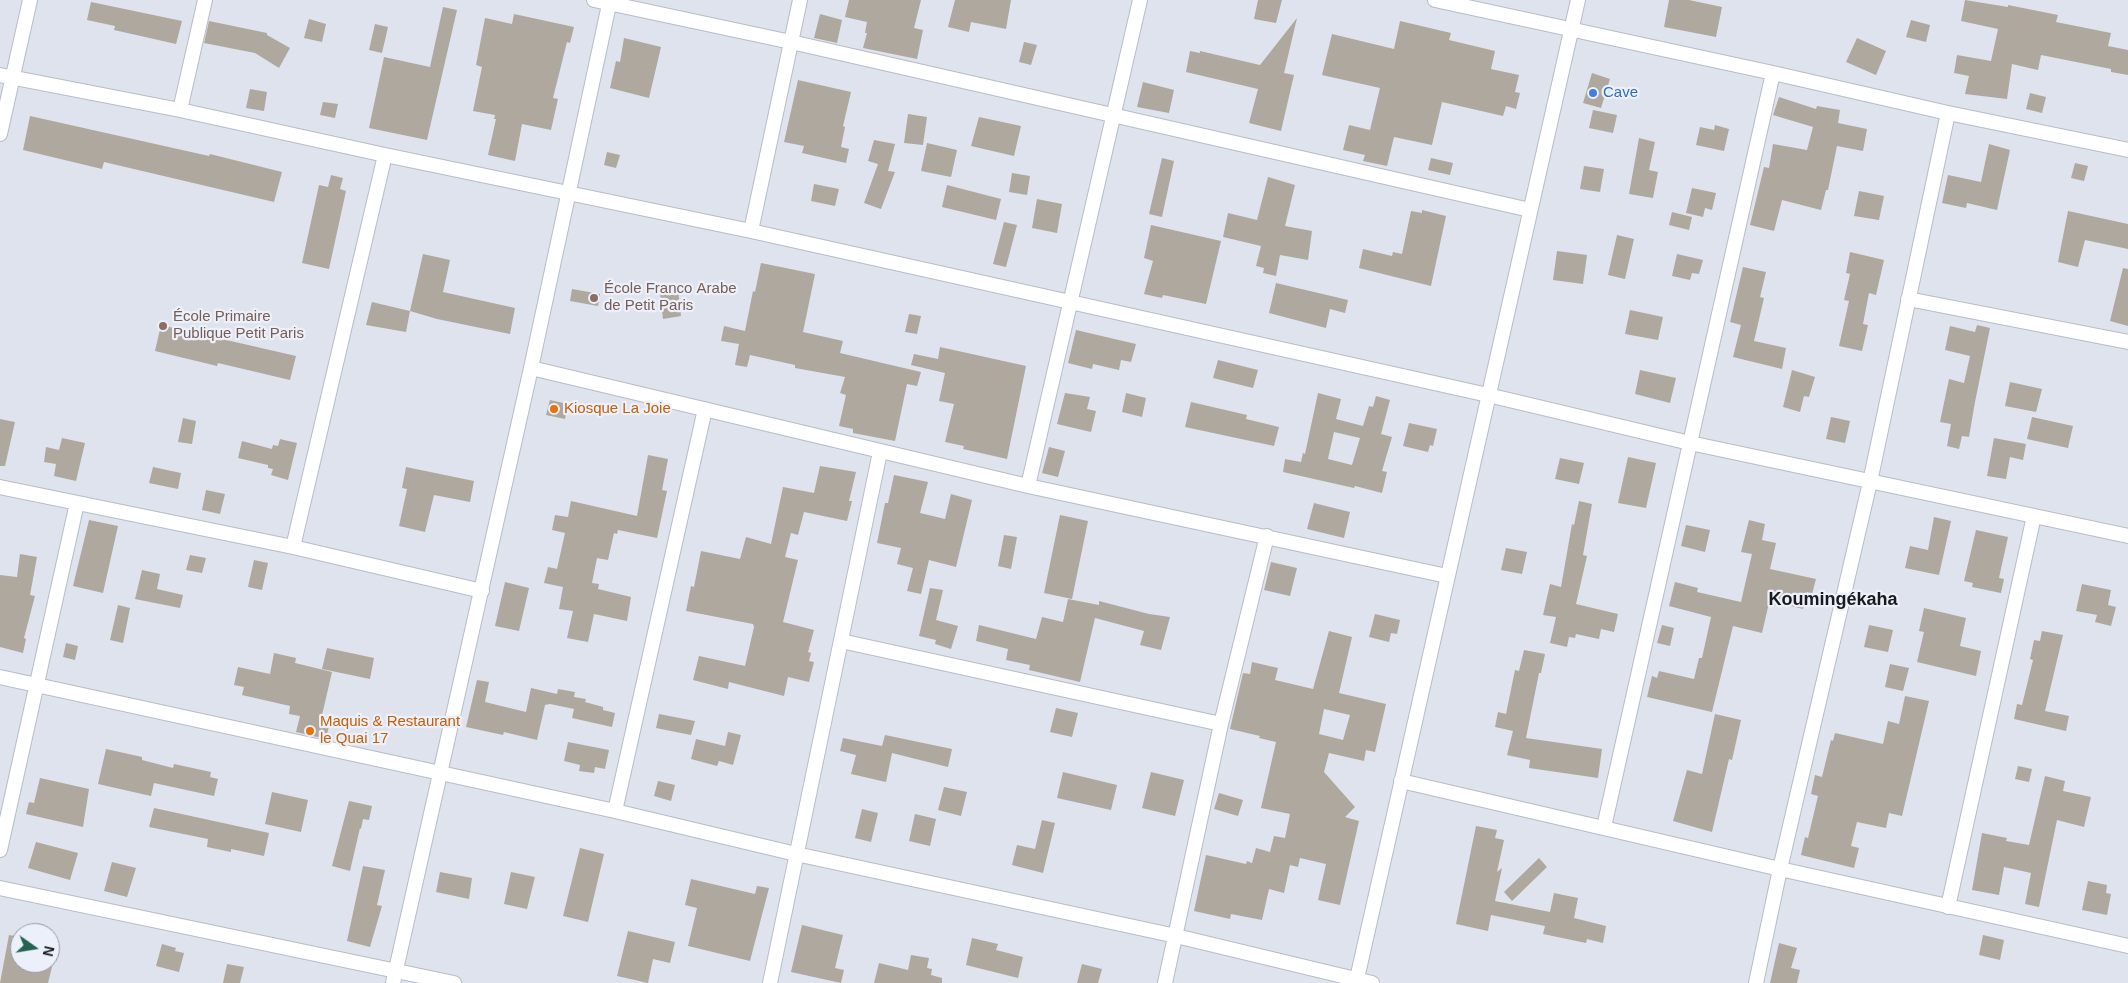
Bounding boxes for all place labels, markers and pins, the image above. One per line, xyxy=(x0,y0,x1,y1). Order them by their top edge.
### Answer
place label: Cave xyxy=(1603,84,1638,102)
marker: Cave xyxy=(1587,87,1599,99)
place label: École Franco Arabe de Petit Paris xyxy=(604,280,737,315)
marker: École Franco Arabe de Petit Paris xyxy=(588,292,600,304)
place label: École Primaire Publique Petit Paris xyxy=(173,308,304,343)
marker: École Primaire Publique Petit Paris xyxy=(157,320,169,332)
place label: Kiosque La Joie xyxy=(564,400,671,418)
marker: Kiosque La Joie xyxy=(548,403,560,415)
place label: Maquis & Restaurant le Quai 17 xyxy=(320,713,460,748)
marker: Maquis & Restaurant le Quai 17 xyxy=(304,725,316,737)

